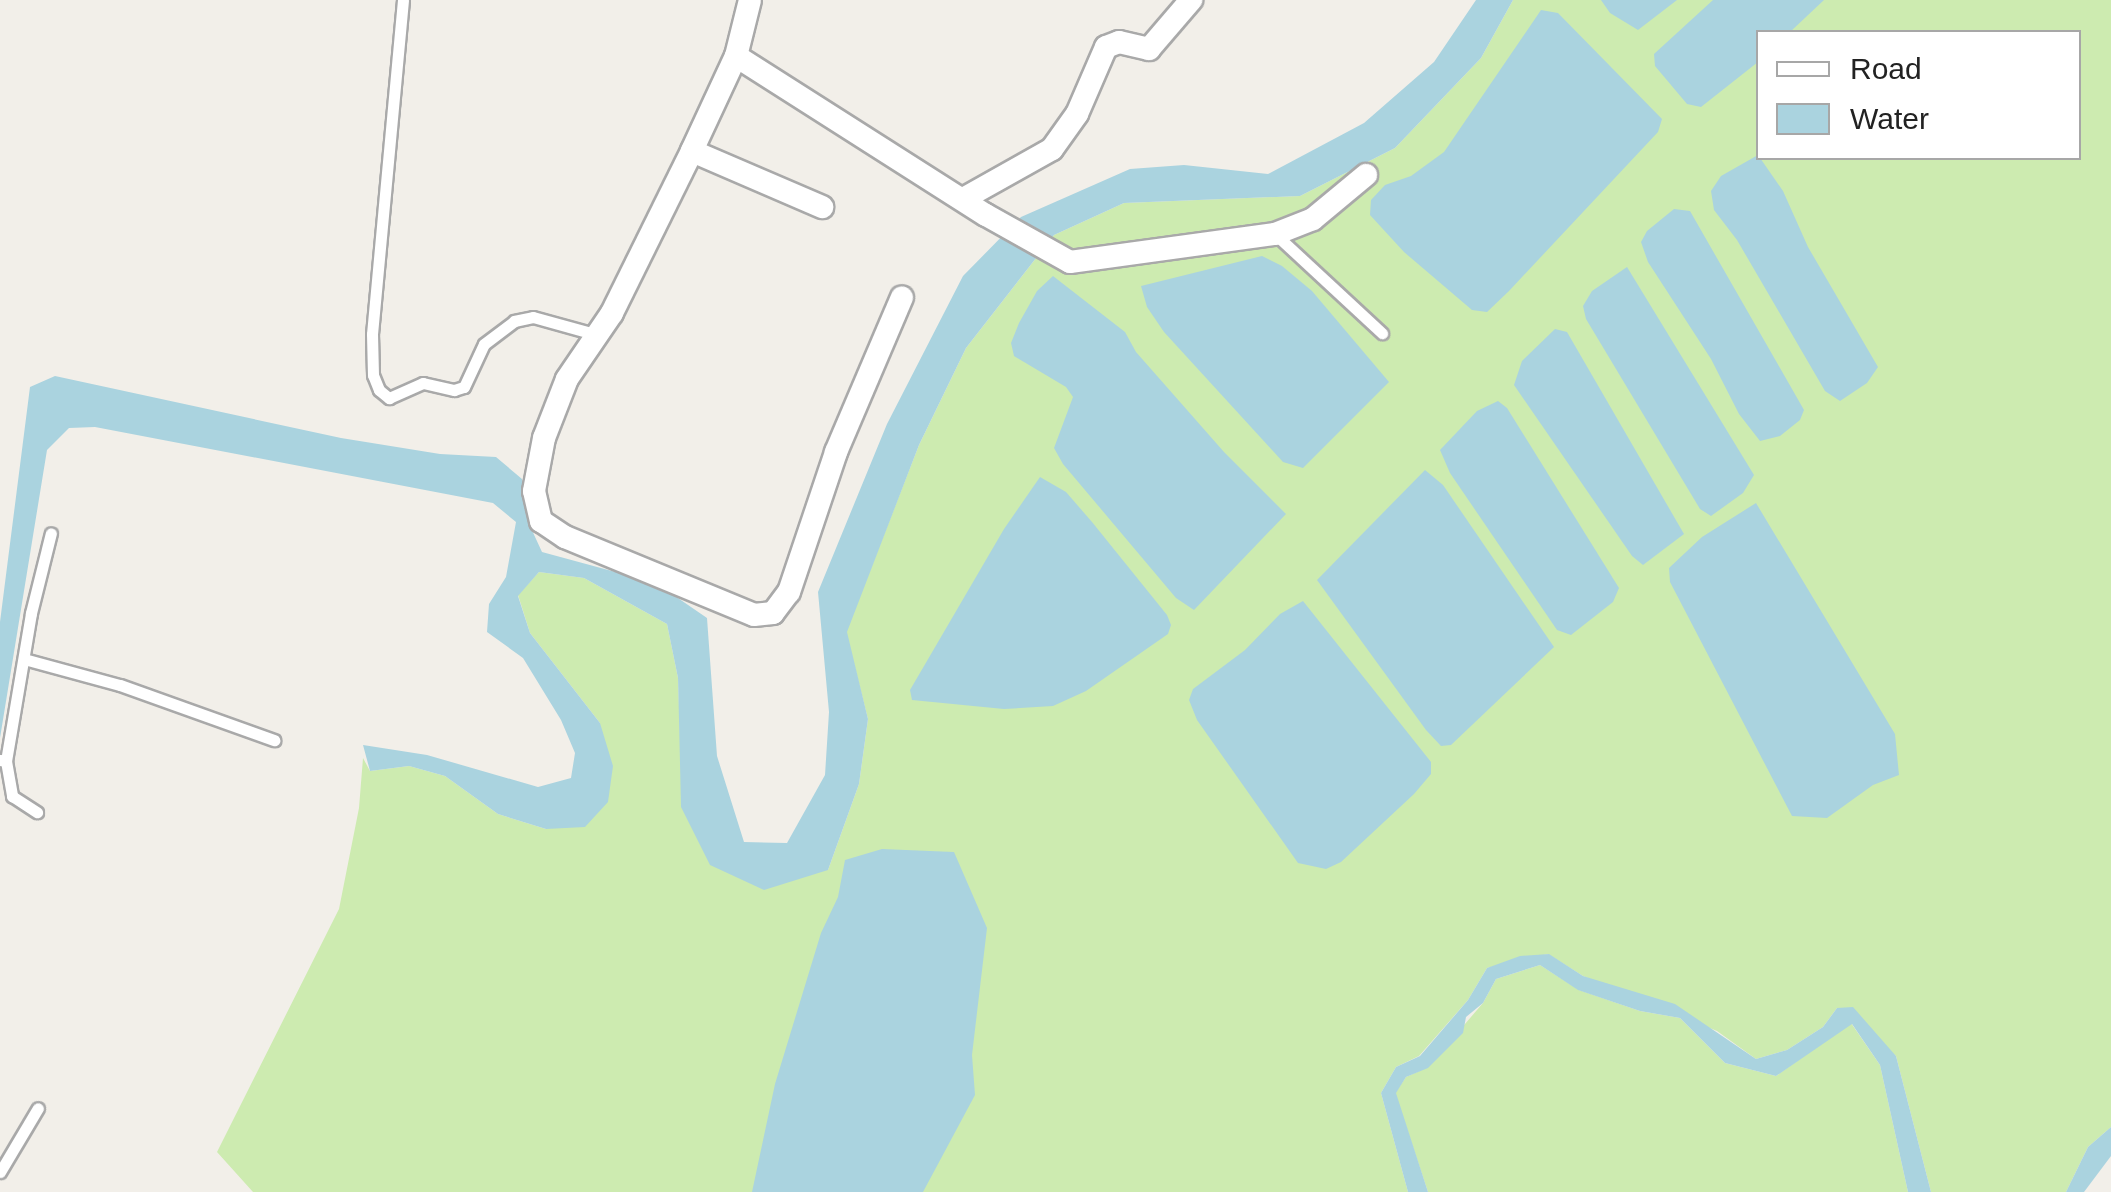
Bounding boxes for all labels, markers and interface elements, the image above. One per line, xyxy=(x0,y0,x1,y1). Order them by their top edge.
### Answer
legend xyxy=(1756,30,2081,160)
text: Road xyxy=(1850,52,1922,85)
text: Water xyxy=(1850,102,1929,135)

